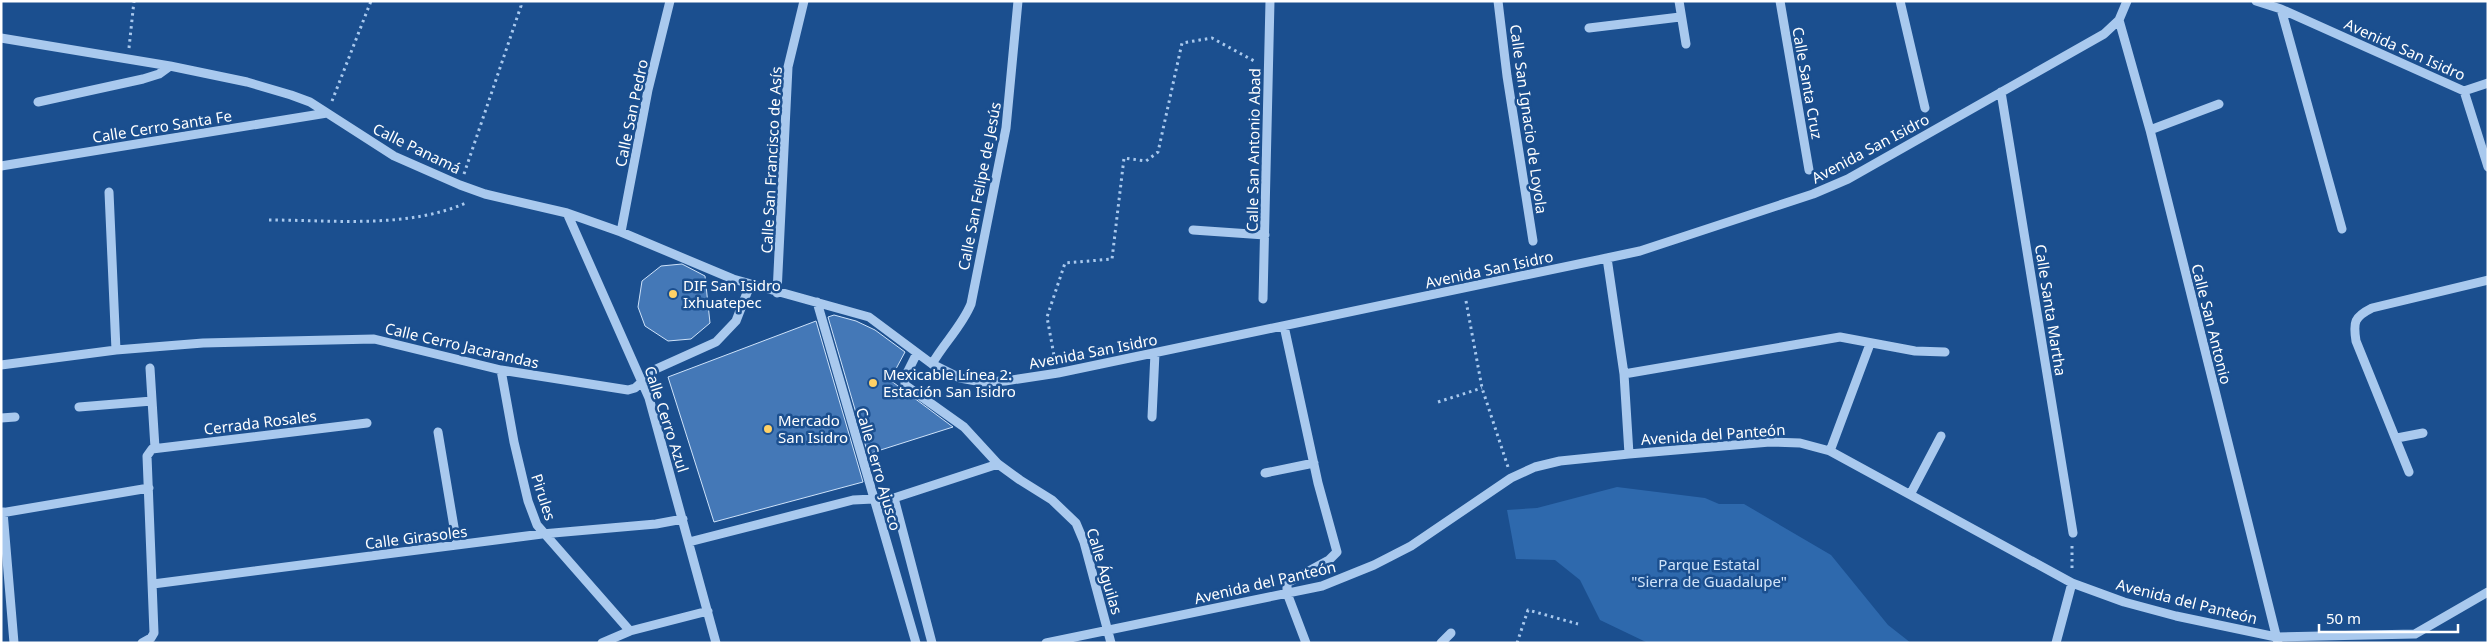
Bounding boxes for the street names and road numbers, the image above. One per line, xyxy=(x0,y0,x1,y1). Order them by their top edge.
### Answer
street label: Avenida San Isidro xyxy=(2341,13,2469,85)
street label: Calle San Ignacio de Loyola xyxy=(1506,23,1552,215)
street label: Calle Santa Cruz xyxy=(1788,25,1828,141)
street label: Calle San Pedro xyxy=(610,57,652,169)
street label: Calle San Francisco de Asís xyxy=(756,66,786,254)
street label: Calle San Antonio Abad xyxy=(1242,68,1264,232)
street label: Calle San Felipe de Jesús xyxy=(953,100,1005,272)
street label: Calle Cerro Santa Fe xyxy=(91,105,233,147)
street label: Avenida San Isidro xyxy=(1808,109,1932,187)
street label: Calle Panamá xyxy=(370,118,464,178)
street label: Calle Santa Martha xyxy=(2031,243,2071,377)
street label: Avenida San Isidro xyxy=(1423,246,1555,292)
street label: Calle San Antonio xyxy=(2187,262,2237,386)
street label: Calle Cerro Jacarandas xyxy=(383,318,541,372)
street label: Avenida San Isidro xyxy=(1027,329,1159,373)
street label: Calle Cerro Azul xyxy=(640,363,694,475)
street label: Cerrada Rosales xyxy=(202,405,318,439)
street label: Calle Cerro Ajusco xyxy=(852,405,906,533)
street label: Avenida del Panteón xyxy=(1640,419,1786,449)
street label: Pirules xyxy=(527,471,561,523)
street label: Calle Girasoles xyxy=(364,521,468,553)
street label: Calle Águilas xyxy=(1082,525,1128,617)
street label: Avenida del Panteón xyxy=(1192,556,1338,608)
street label: Avenida del Panteón xyxy=(2114,574,2260,628)

